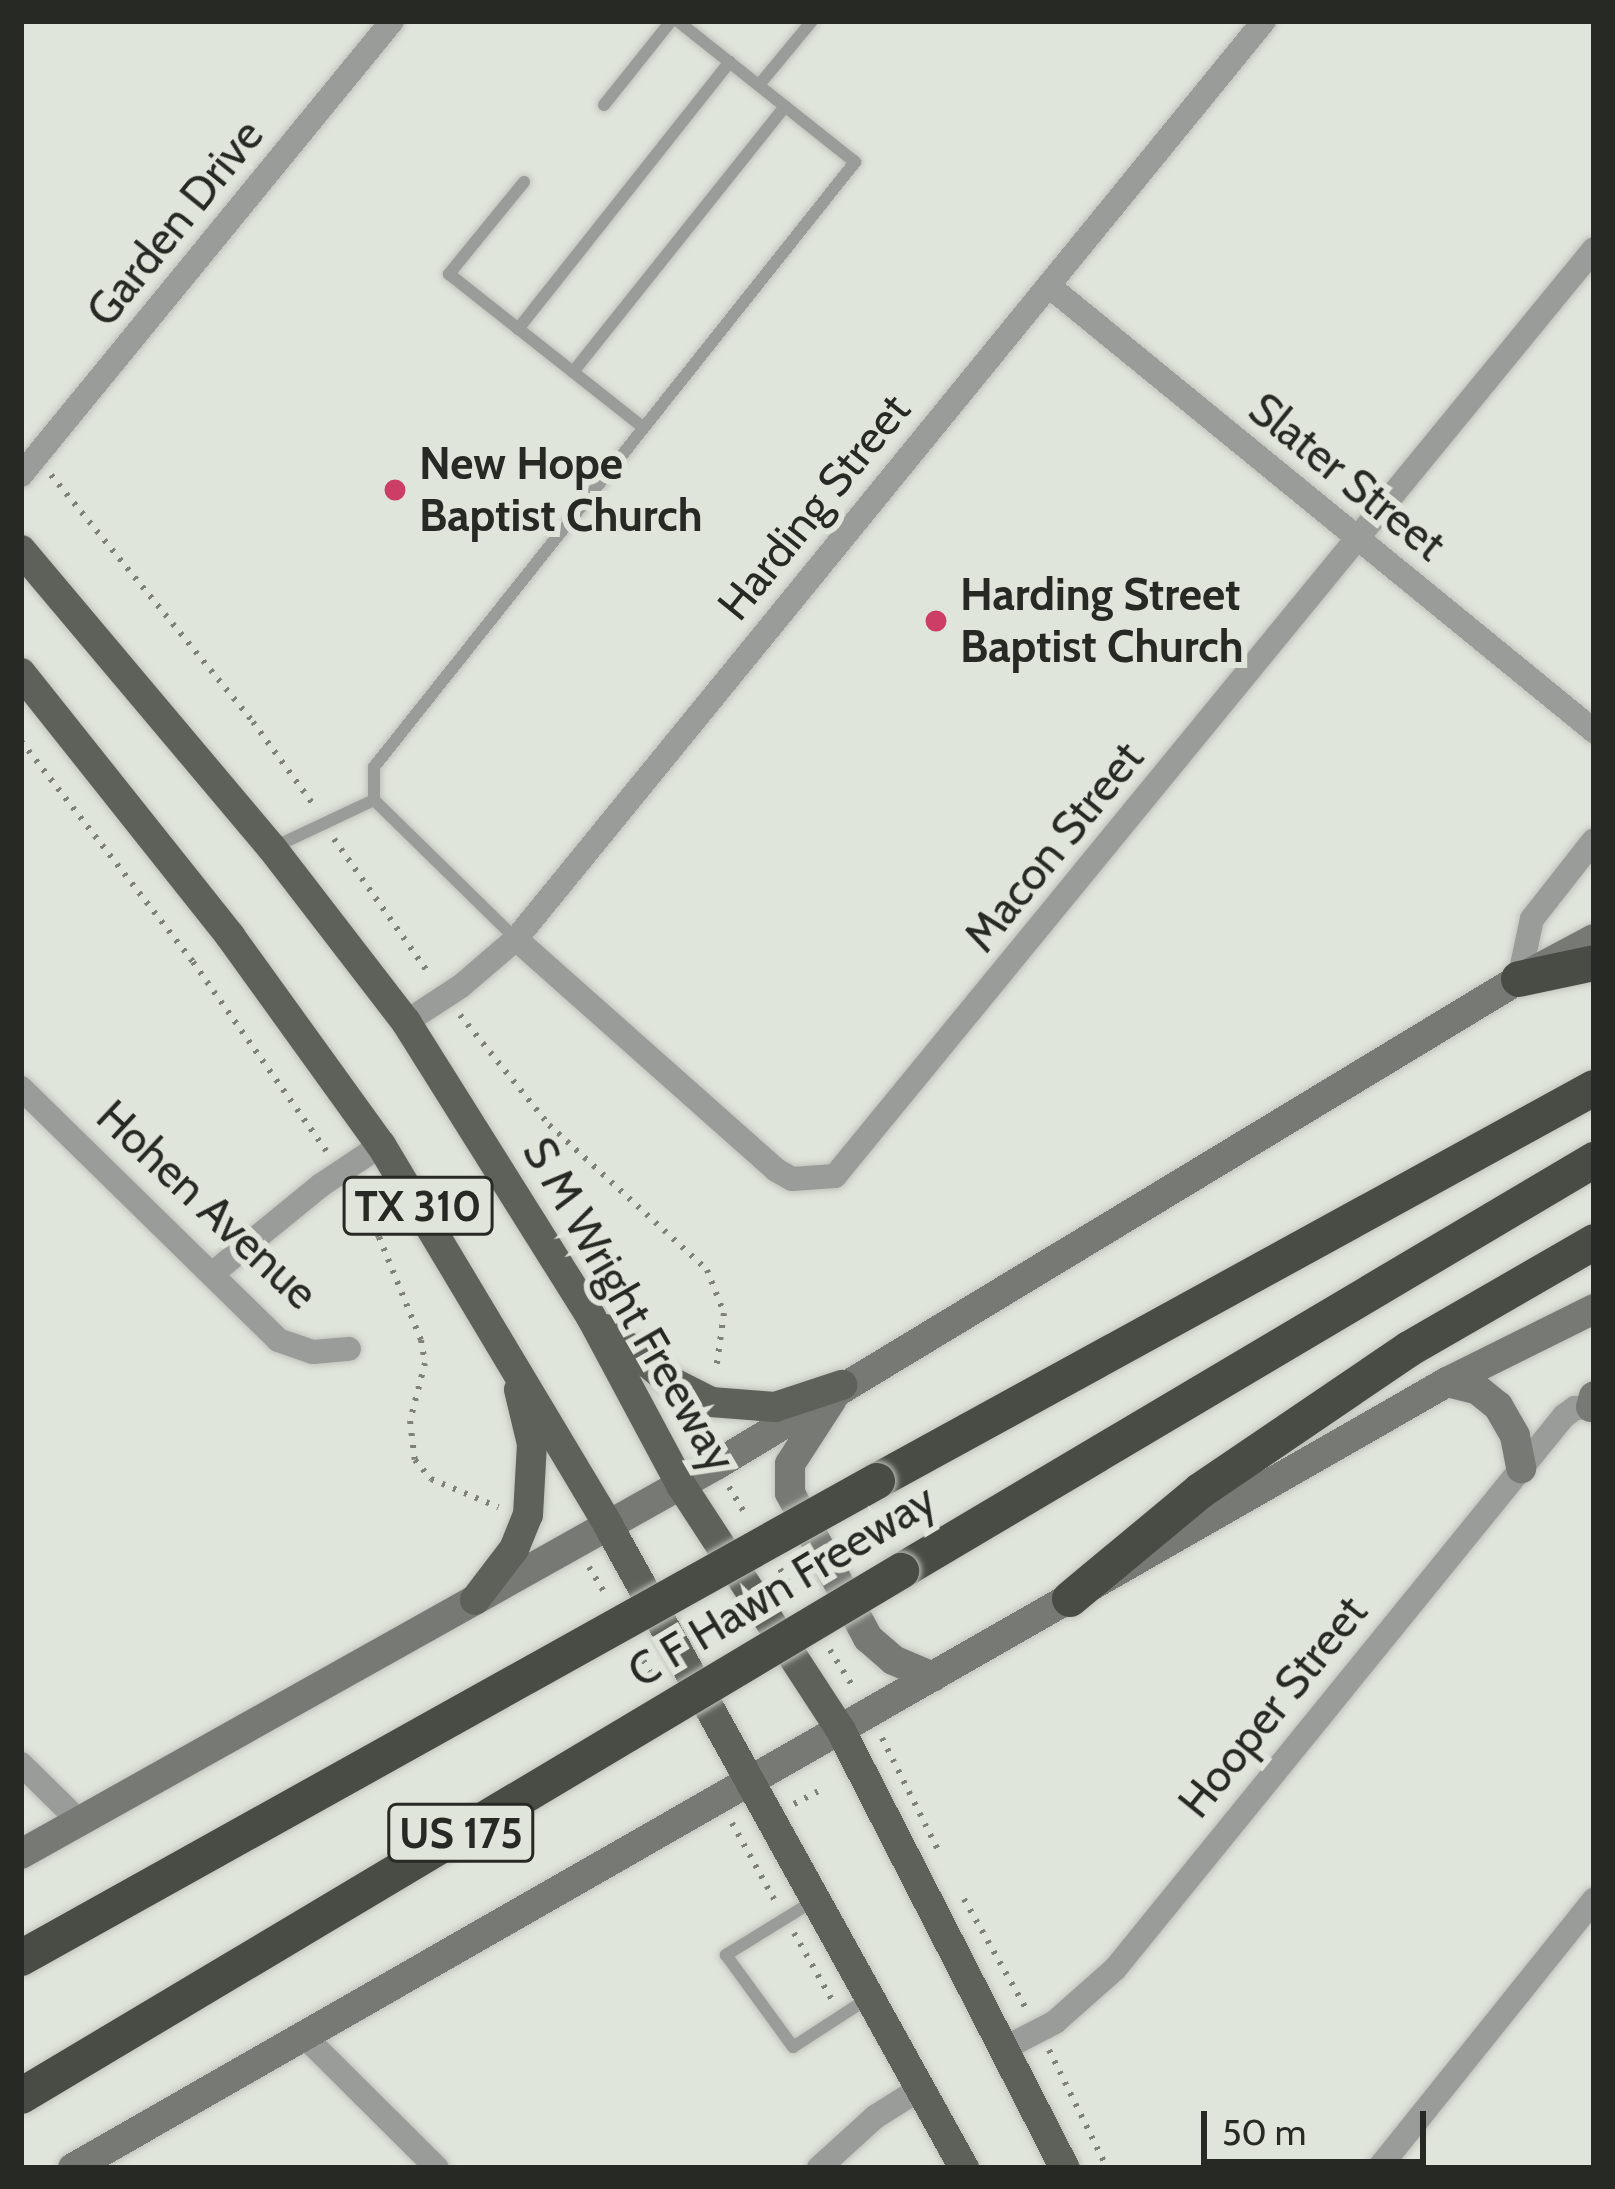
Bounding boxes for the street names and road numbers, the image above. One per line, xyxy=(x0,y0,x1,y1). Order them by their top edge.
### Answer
street label: Garden Drive xyxy=(75,109,275,337)
street label: Slater Street xyxy=(1238,382,1456,572)
street label: Harding Street xyxy=(707,383,921,631)
street label: Macon Street xyxy=(953,731,1155,963)
street label: Hohen Avenue xyxy=(86,1089,328,1321)
street label: S M Wright Freeway xyxy=(511,1128,747,1482)
road number: TX 310 xyxy=(340,1170,496,1242)
street label: C F Hawn Freeway xyxy=(619,1473,945,1699)
street label: Hooper Street xyxy=(1167,1586,1379,1828)
road number: US 175 xyxy=(386,1797,536,1869)

